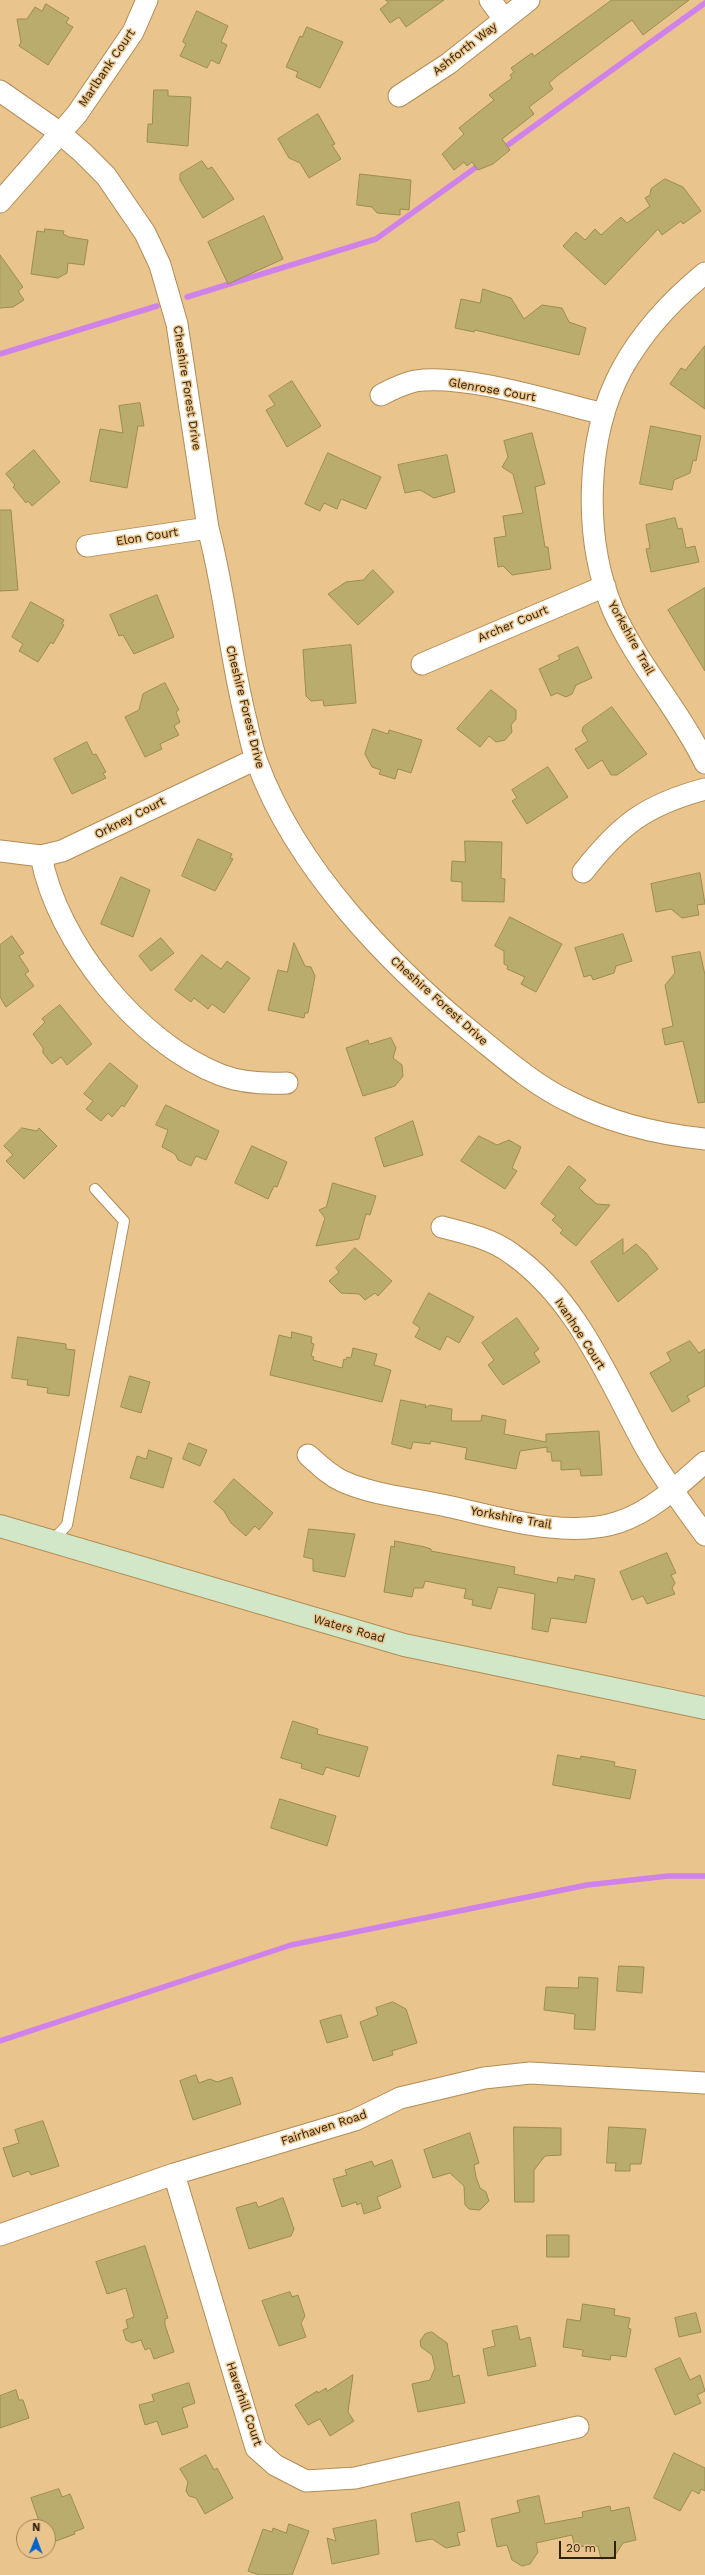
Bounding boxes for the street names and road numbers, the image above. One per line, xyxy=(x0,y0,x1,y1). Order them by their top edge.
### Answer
street label: Ashforth Way xyxy=(430,19,500,79)
street label: Marlbank Court xyxy=(76,26,138,110)
street label: Cheshire Forest Drive xyxy=(170,325,204,451)
street label: Glenrose Court xyxy=(447,375,537,405)
street label: Elon Court xyxy=(115,525,179,549)
street label: Yorkshire Trail xyxy=(605,599,657,677)
street label: Archer Court xyxy=(476,603,550,645)
street label: Cheshire Forest Drive xyxy=(223,644,267,770)
street label: Orkney Court xyxy=(92,794,168,842)
street label: Cheshire Forest Drive xyxy=(387,953,491,1049)
street label: Ivanhoe Court xyxy=(552,1296,608,1372)
street label: Yorkshire Trail xyxy=(469,1504,553,1532)
street label: Waters Road xyxy=(311,1612,387,1646)
street label: Fairhaven Road xyxy=(279,2107,369,2149)
street label: Haverhill Court xyxy=(223,2360,265,2448)

